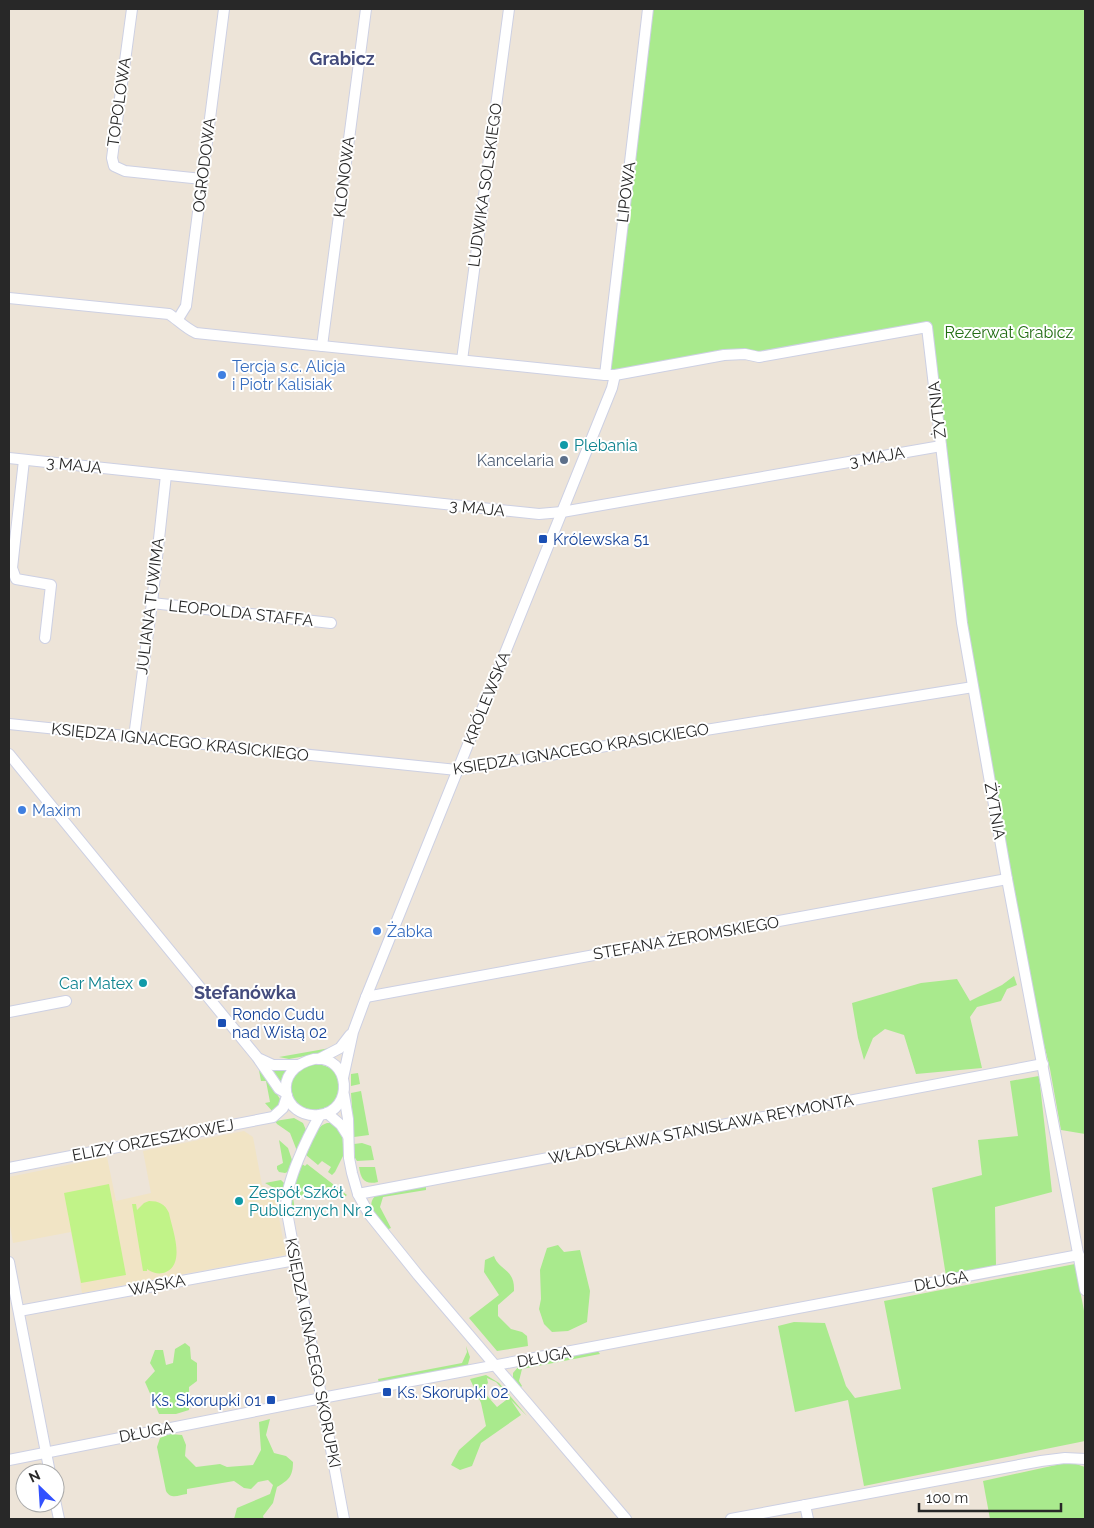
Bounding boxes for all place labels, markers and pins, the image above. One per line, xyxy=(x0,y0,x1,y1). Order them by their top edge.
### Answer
place label: Tercja s.c. Alicja i Piotr Kalisiak xyxy=(232,357,346,394)
marker: Tercja s.c. Alicja i Piotr Kalisiak xyxy=(216,369,228,381)
place label: Plebania xyxy=(574,436,638,455)
marker: Plebania xyxy=(558,439,570,451)
place label: Kancelaria xyxy=(477,451,554,470)
marker: Kancelaria xyxy=(558,454,570,466)
place label: Królewska 51 xyxy=(553,530,649,549)
marker: Królewska 51 xyxy=(537,533,549,545)
place label: Maxim xyxy=(32,801,81,820)
marker: Maxim xyxy=(16,804,28,816)
place label: Żabka xyxy=(387,921,433,941)
marker: Żabka xyxy=(371,925,383,937)
place label: Car Matex xyxy=(59,974,133,993)
marker: Car Matex xyxy=(137,977,149,989)
place label: Rondo Cudu nad Wisłą 02 xyxy=(232,1005,327,1042)
marker: Rondo Cudu nad Wisłą 02 xyxy=(216,1017,228,1029)
place label: Zespół Szkół Publicznych Nr 2 xyxy=(249,1183,373,1220)
marker: Zespół Szkół Publicznych Nr 2 xyxy=(233,1195,245,1207)
place label: Ks. Skorupki 02 xyxy=(397,1383,509,1402)
marker: Ks. Skorupki 02 xyxy=(381,1386,393,1398)
place label: Ks. Skorupki 01 xyxy=(151,1391,261,1410)
marker: Ks. Skorupki 01 xyxy=(265,1394,277,1406)

